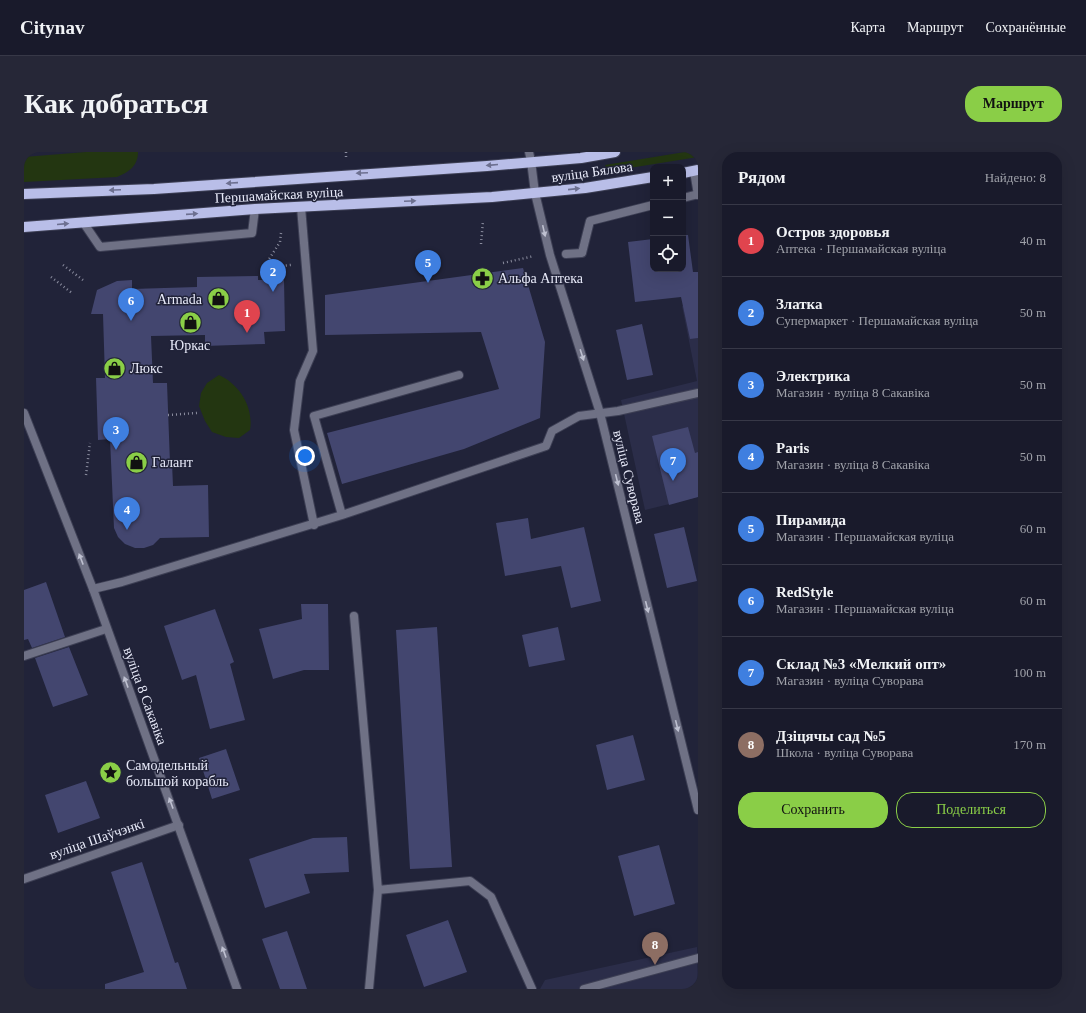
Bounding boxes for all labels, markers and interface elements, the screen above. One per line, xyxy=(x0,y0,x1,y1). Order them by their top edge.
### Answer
text: Citynav xyxy=(20,17,84,38)
text: Карта xyxy=(850,20,885,35)
text: Маршрут xyxy=(907,20,963,35)
text: Сохранённые xyxy=(985,20,1066,35)
button: Маршрут xyxy=(965,86,1062,122)
text: Как добраться xyxy=(24,88,208,119)
street label: вуліца Бялова xyxy=(551,159,634,185)
one-way arrow xyxy=(486,162,498,169)
map controls xyxy=(650,164,686,272)
button: + xyxy=(650,164,686,200)
text: Рядом xyxy=(738,168,786,187)
one-way arrow xyxy=(356,170,368,177)
text: Найдено: 8 xyxy=(985,170,1046,185)
one-way arrow xyxy=(226,179,238,186)
street label: Першамайская вуліца xyxy=(214,184,345,206)
one-way arrow xyxy=(568,186,580,192)
one-way arrow xyxy=(109,187,121,194)
one-way arrow xyxy=(404,198,417,204)
button: − xyxy=(650,200,686,236)
one-way arrow xyxy=(186,210,199,217)
one-way arrow xyxy=(57,220,69,227)
text: Остров здоровья xyxy=(776,224,890,240)
one-way arrow xyxy=(541,225,547,237)
text: 1 xyxy=(748,233,754,248)
text: 40 m xyxy=(1020,233,1046,248)
button: locate xyxy=(650,236,686,272)
text: Аптека · Першамайская вуліца xyxy=(776,241,946,256)
pin: 5 xyxy=(415,250,441,283)
pin: 2 xyxy=(260,259,286,292)
pharmacy icon: Альфа Аптека xyxy=(469,265,495,291)
place label: Альфа Аптека xyxy=(498,271,584,286)
shop icon: Armada xyxy=(205,286,231,312)
pin: 6 xyxy=(118,288,144,321)
place label: Armada xyxy=(157,292,203,307)
text: Златка xyxy=(776,296,823,312)
pin: 1 xyxy=(234,300,260,333)
text: 2 xyxy=(748,305,754,320)
text: 50 m xyxy=(1020,305,1046,320)
shop icon: Юркас xyxy=(177,310,203,336)
text: Супермаркет · Першамайская вуліца xyxy=(776,313,978,328)
place label: Юркас xyxy=(170,338,210,353)
one-way arrow xyxy=(579,350,585,362)
shop icon: Люкс xyxy=(102,355,128,381)
place label: Люкс xyxy=(130,361,163,376)
text: Электрика xyxy=(776,368,850,384)
text: 3 xyxy=(748,377,754,392)
text: 50 m xyxy=(1020,377,1046,392)
text: Магазин · вуліца 8 Сакавіка xyxy=(776,385,930,400)
pin: 3 xyxy=(103,417,129,450)
street label: вуліца Суворава xyxy=(610,429,648,526)
text: Paris xyxy=(776,440,809,456)
your location xyxy=(295,446,315,466)
pin: 7 xyxy=(660,448,686,481)
shop icon: Галант xyxy=(124,449,150,475)
text: 4 xyxy=(748,449,754,464)
text: 50 m xyxy=(1020,449,1046,464)
place label: Галант xyxy=(152,455,193,470)
text: Магазин · вуліца 8 Сакавіка xyxy=(776,457,930,472)
one-way arrow xyxy=(614,474,620,487)
pin: 4 xyxy=(114,497,140,530)
text: Пирамида xyxy=(776,512,846,528)
text: 5 xyxy=(748,521,754,536)
text: 60 m xyxy=(1020,521,1046,536)
text: Магазин · Першамайская вуліца xyxy=(776,529,954,544)
one-way arrow xyxy=(78,553,84,565)
text: RedStyle xyxy=(776,584,834,600)
text: 6 xyxy=(748,593,754,608)
text: 60 m xyxy=(1020,593,1046,608)
one-way arrow xyxy=(644,601,650,613)
text: Магазин · Першамайская вуліца xyxy=(776,601,954,616)
street label: вуліца 8 Сакавіка xyxy=(120,645,170,748)
text: Склад №3 «Мелкий опт» xyxy=(776,656,946,672)
text: 7 xyxy=(748,665,754,680)
text: 100 m xyxy=(1013,665,1046,680)
text: Магазин · вуліца Суворава xyxy=(776,673,923,688)
one-way arrow xyxy=(122,675,128,687)
one-way arrow xyxy=(674,720,680,733)
text: Дзіцячы сад №5 xyxy=(776,728,886,744)
text: 8 xyxy=(748,737,754,752)
text: 170 m xyxy=(1013,737,1046,752)
text: Школа · вуліца Суворава xyxy=(776,745,913,760)
place label: Самодельный большой корабль xyxy=(126,758,229,789)
place icon: Самодельный большой корабль xyxy=(97,760,123,786)
button: Сохранить xyxy=(738,792,888,828)
button: Поделиться xyxy=(896,792,1046,828)
one-way arrow xyxy=(167,797,173,809)
street label: вуліца Шаўчэнкі xyxy=(48,816,146,862)
pin: 8 xyxy=(642,932,668,965)
one-way arrow xyxy=(221,946,227,958)

